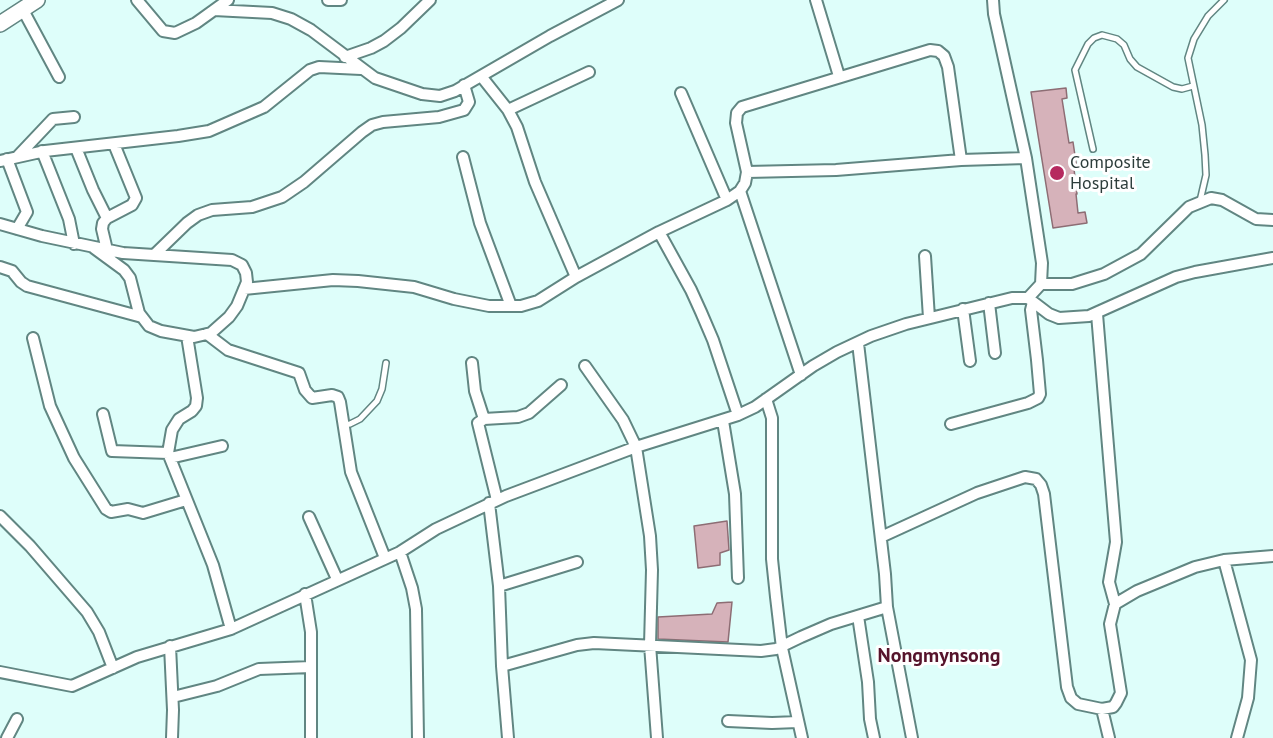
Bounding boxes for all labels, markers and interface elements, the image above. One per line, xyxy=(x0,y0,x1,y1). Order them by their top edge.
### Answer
place label: Composite Hospital xyxy=(1070,152,1151,195)
marker: Composite Hospital xyxy=(1048,164,1066,182)
district label: Nongmynsong xyxy=(878,644,1000,668)

